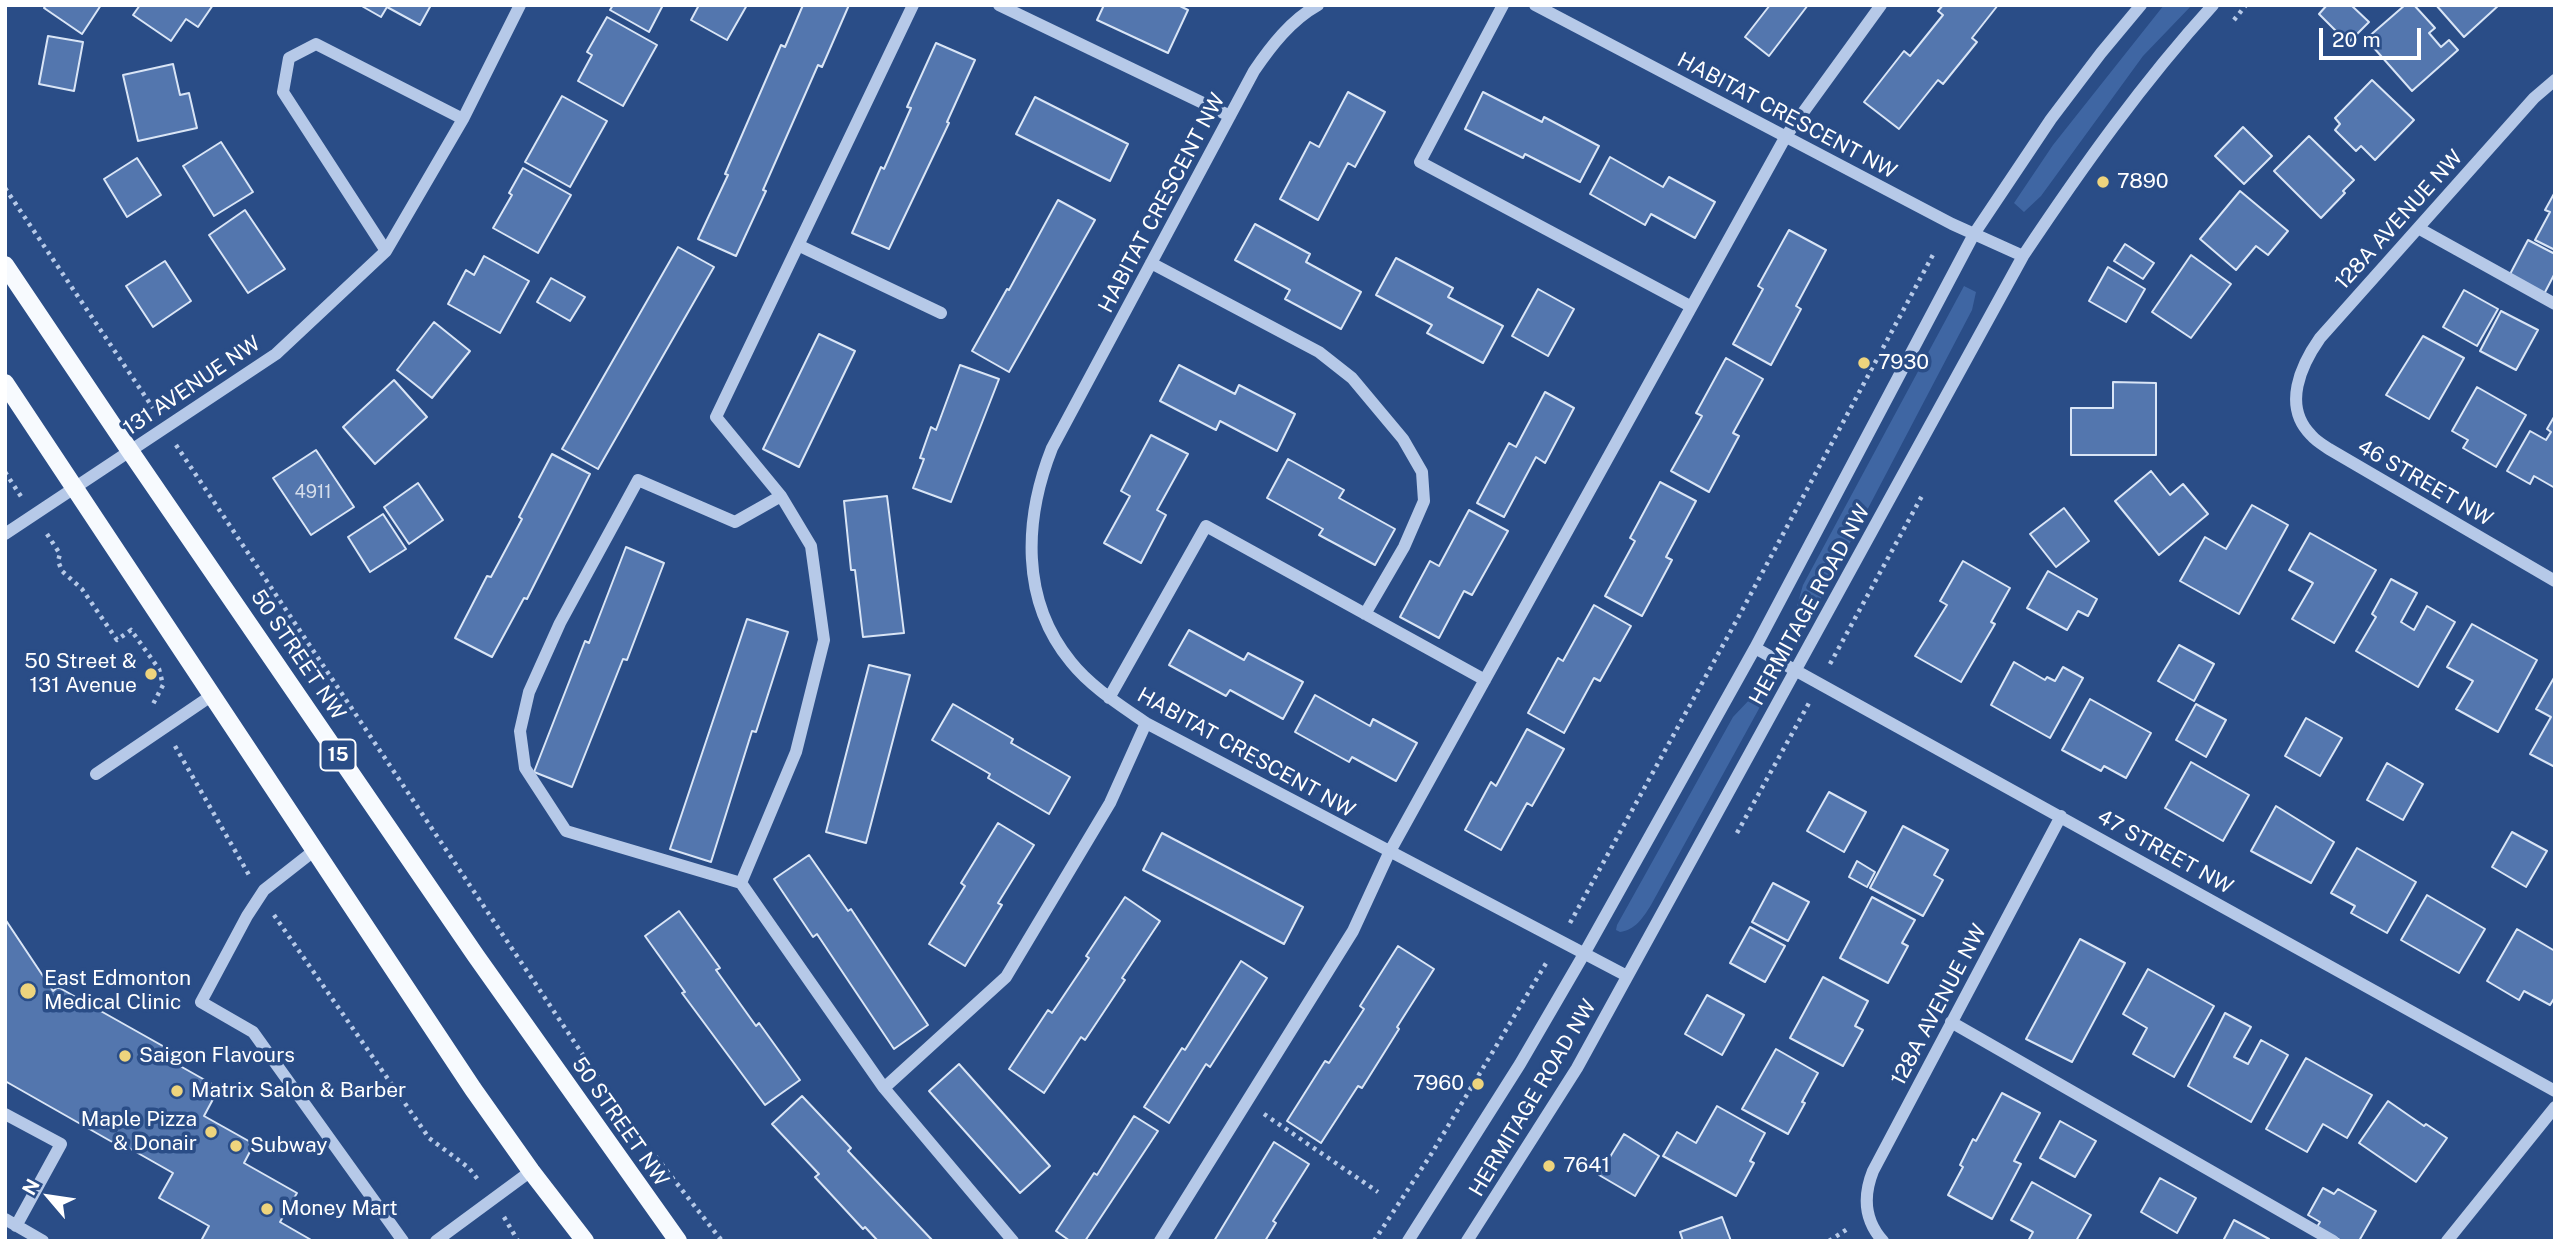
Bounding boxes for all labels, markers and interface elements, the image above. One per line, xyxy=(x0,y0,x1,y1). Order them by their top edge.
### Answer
scale bar xyxy=(2322,14,2424,58)
text: 20 m xyxy=(2332,27,2381,52)
street label: HABITAT CRESCENT NW xyxy=(1673,47,1901,185)
street label: HABITAT CRESCENT NW xyxy=(1093,89,1231,317)
street label: 128A AVENUE NW xyxy=(2330,145,2468,295)
place label: 7890 xyxy=(2117,169,2168,195)
marker: 7890 xyxy=(2095,174,2111,190)
street label: 131 AVENUE NW xyxy=(119,331,265,441)
place label: 7930 xyxy=(1878,350,1929,376)
marker: 7930 xyxy=(1856,355,1872,371)
street label: 46 STREET NW xyxy=(2353,434,2497,532)
house number: 4911 xyxy=(294,481,332,503)
street label: HERMITAGE ROAD NW xyxy=(1744,500,1876,710)
street label: 50 STREET NW xyxy=(245,585,351,725)
place label: 50 Street & 131 Avenue xyxy=(24,649,137,699)
marker: 50 Street & 131 Avenue xyxy=(143,666,159,682)
street label: HABITAT CRESCENT NW xyxy=(1133,683,1359,823)
road number: 15 xyxy=(320,740,356,770)
street label: 47 STREET NW xyxy=(2093,804,2237,900)
street label: 128A AVENUE NW xyxy=(1886,920,1992,1090)
place label: East Edmonton Medical Clinic xyxy=(44,966,191,1016)
marker: East Edmonton Medical Clinic xyxy=(18,981,38,1001)
street label: HERMITAGE ROAD NW xyxy=(1464,995,1602,1201)
place label: Saigon Flavours xyxy=(139,1043,295,1069)
marker: Saigon Flavours xyxy=(117,1048,133,1064)
street label: 50 STREET NW xyxy=(566,1053,674,1191)
place label: 7960 xyxy=(1413,1071,1464,1097)
marker: 7960 xyxy=(1470,1076,1486,1092)
place label: Matrix Salon & Barber xyxy=(191,1078,406,1104)
marker: Matrix Salon & Barber xyxy=(169,1083,185,1099)
place label: Maple Pizza & Donair xyxy=(81,1107,197,1157)
marker: Maple Pizza & Donair xyxy=(203,1124,219,1140)
place label: Subway xyxy=(250,1133,327,1159)
marker: Subway xyxy=(228,1138,244,1154)
place label: 7641 xyxy=(1563,1153,1610,1179)
marker: 7641 xyxy=(1541,1158,1557,1174)
north arrow xyxy=(14,1162,84,1232)
text: N xyxy=(17,1175,44,1199)
place label: Money Mart xyxy=(281,1196,398,1222)
marker: Money Mart xyxy=(259,1201,275,1217)

